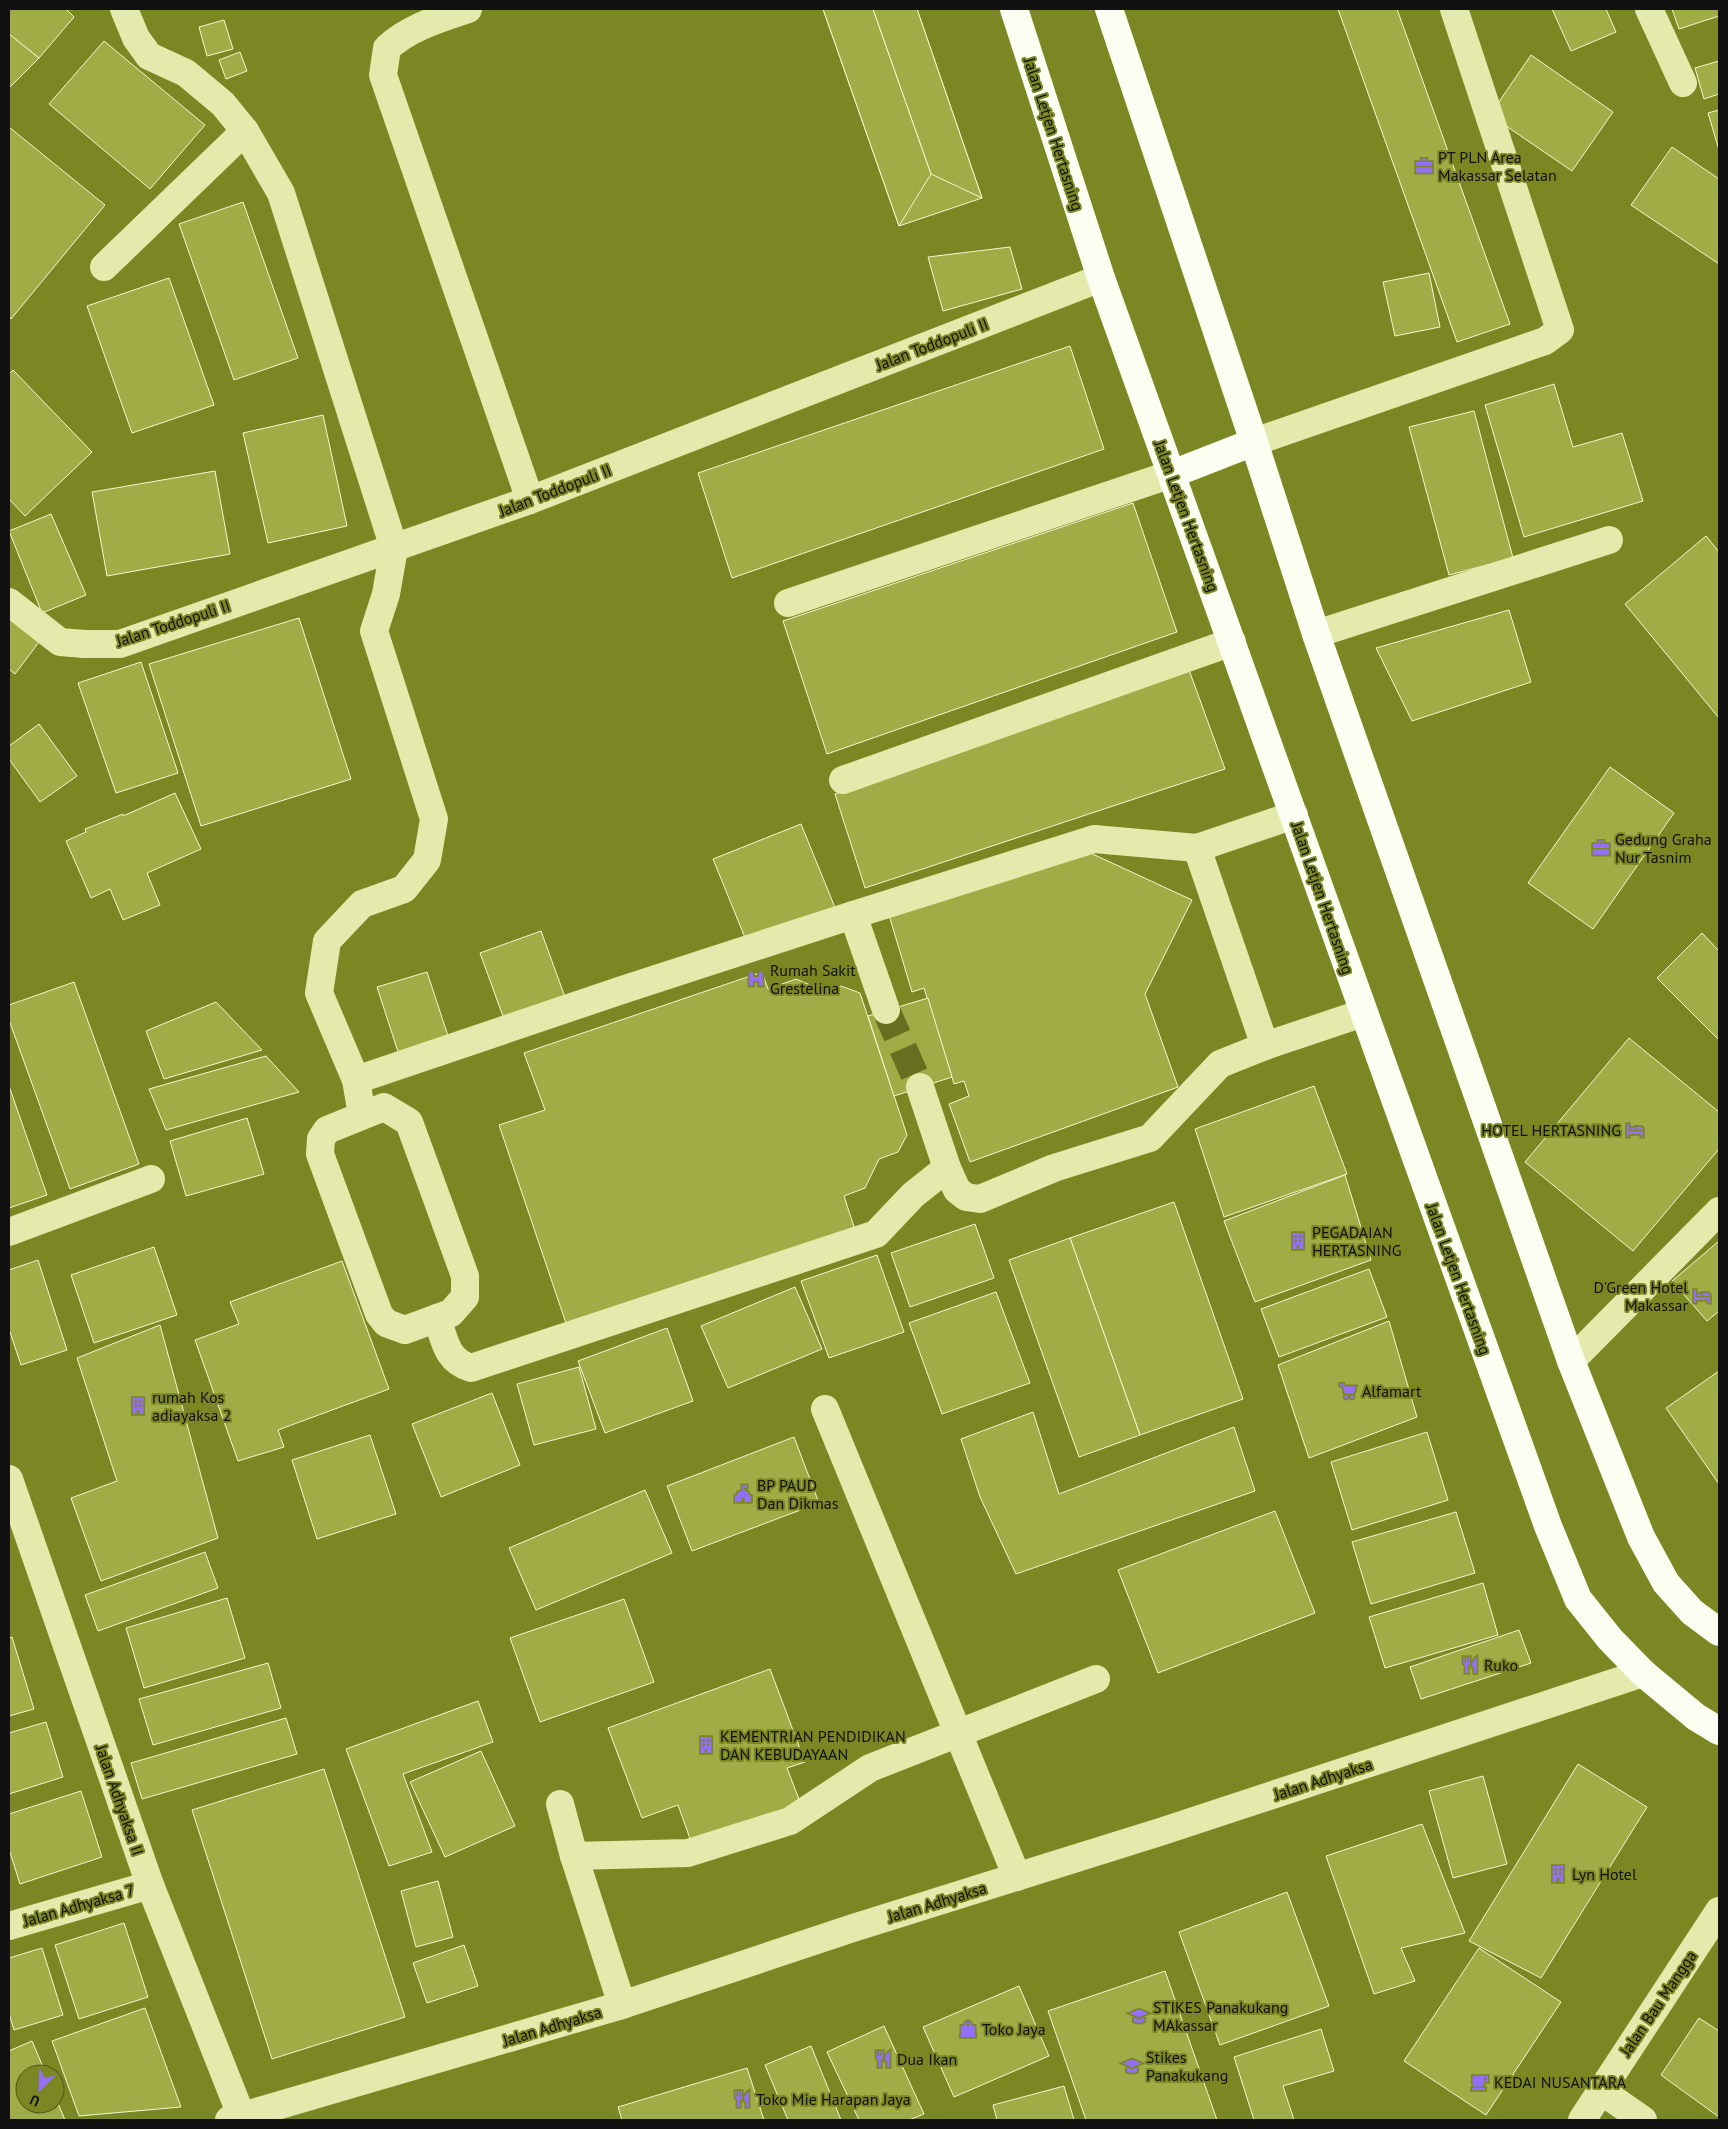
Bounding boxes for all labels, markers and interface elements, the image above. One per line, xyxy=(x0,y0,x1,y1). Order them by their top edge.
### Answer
street label: Jalan Letjen Hertasning xyxy=(1019,54,1088,213)
place label: PT PLN Area Makassar Selatan xyxy=(1438,147,1557,185)
office icon: PT PLN Area Makassar Selatan xyxy=(1414,156,1434,176)
street label: Jalan Toddopuli II xyxy=(872,313,991,375)
street label: Jalan Letjen Hertasning xyxy=(1150,437,1224,595)
street label: Jalan Toddopuli II xyxy=(495,459,614,521)
street label: Jalan Toddopuli II xyxy=(112,595,233,651)
street label: Jalan Letjen Hertasning xyxy=(1287,818,1358,977)
place label: Gedung Graha Nur Tasnim xyxy=(1615,829,1712,867)
office icon: Gedung Graha Nur Tasnim xyxy=(1591,838,1611,858)
place label: Rumah Sakit Grestelina xyxy=(770,960,856,998)
hospital icon: Rumah Sakit Grestelina xyxy=(746,969,766,989)
place label: HOTEL HERTASNING xyxy=(1481,1120,1621,1140)
hotel icon: HOTEL HERTASNING xyxy=(1625,1120,1645,1140)
street label: Jalan Letjen Hertasning xyxy=(1422,1200,1496,1358)
place label: PEGADAIAN HERTASNING xyxy=(1312,1222,1402,1260)
building icon: PEGADAIAN HERTASNING xyxy=(1288,1231,1308,1251)
place label: D'Green Hotel Makassar xyxy=(1594,1277,1689,1315)
hotel icon: D'Green Hotel Makassar xyxy=(1692,1286,1712,1306)
supermarket icon: Alfamart xyxy=(1338,1381,1358,1401)
place label: Alfamart xyxy=(1362,1381,1422,1401)
place label: rumah Kos adiayaksa 2 xyxy=(152,1387,232,1425)
building icon: rumah Kos adiayaksa 2 xyxy=(128,1396,148,1416)
place label: BP PAUD Dan Dikmas xyxy=(757,1475,839,1513)
public building icon: BP PAUD Dan Dikmas xyxy=(733,1484,753,1504)
restaurant icon: Ruko xyxy=(1460,1655,1480,1675)
place label: Ruko xyxy=(1484,1655,1518,1675)
place label: KEMENTRIAN PENDIDIKAN DAN KEBUDAYAAN xyxy=(720,1726,906,1764)
building icon: KEMENTRIAN PENDIDIKAN DAN KEBUDAYAAN xyxy=(696,1735,716,1755)
street label: Jalan Adhyaksa II xyxy=(91,1741,148,1858)
street label: Jalan Adhyaksa xyxy=(1270,1754,1375,1805)
building icon: Lyn Hotel xyxy=(1548,1864,1568,1884)
place label: Lyn Hotel xyxy=(1572,1864,1637,1884)
street label: Jalan Adhyaksa xyxy=(884,1878,989,1927)
street label: Jalan Adhyaksa 7 xyxy=(20,1880,137,1931)
street label: Jalan Bau Mangga xyxy=(1615,1946,1701,2060)
place label: STIKES Panakukang MAkassar xyxy=(1153,1997,1288,2035)
street label: Jalan Adhyaksa xyxy=(499,2002,604,2051)
school or university icon: STIKES Panakukang MAkassar xyxy=(1129,2006,1149,2026)
shop icon: Toko Jaya xyxy=(958,2019,978,2039)
place label: Toko Jaya xyxy=(982,2019,1046,2039)
place label: Stikes Panakukang xyxy=(1146,2047,1228,2085)
restaurant icon: Dua Ikan xyxy=(873,2049,893,2069)
place label: Dua Ikan xyxy=(897,2049,957,2069)
school or university icon: Stikes Panakukang xyxy=(1122,2056,1142,2076)
north arrow xyxy=(15,2064,65,2114)
cafe icon: KEDAI NUSANTARA xyxy=(1470,2072,1490,2092)
place label: KEDAI NUSANTARA xyxy=(1494,2072,1627,2092)
restaurant icon: Toko Mie Harapan Jaya xyxy=(732,2089,752,2109)
place label: Toko Mie Harapan Jaya xyxy=(756,2089,911,2109)
text: U xyxy=(27,2091,42,2111)

